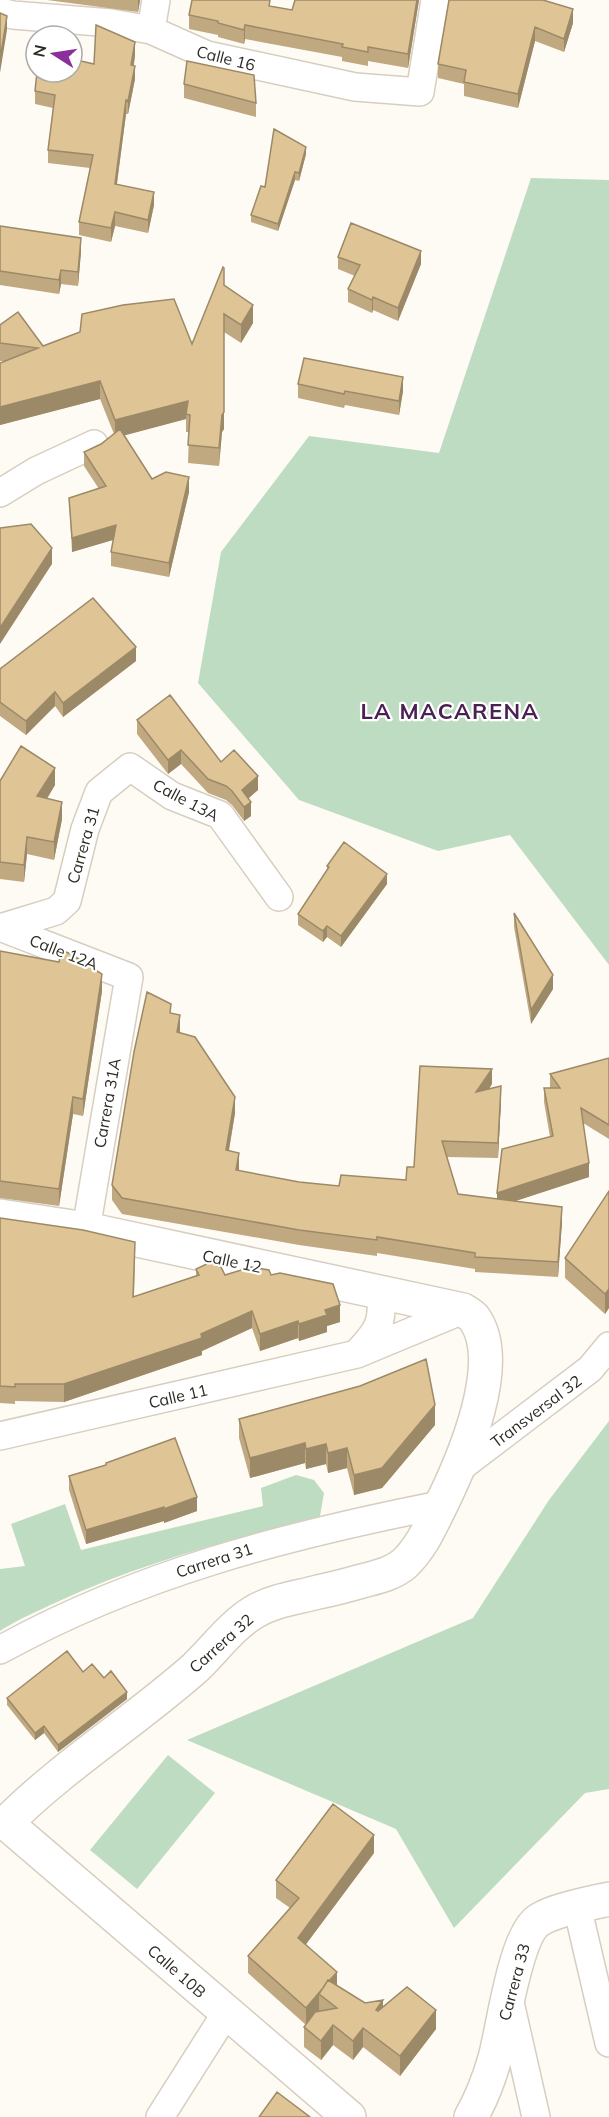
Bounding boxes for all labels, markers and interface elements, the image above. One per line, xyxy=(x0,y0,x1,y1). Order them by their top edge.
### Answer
north arrow xyxy=(24,24,84,84)
street label: Calle 16 xyxy=(194,41,258,75)
text: N xyxy=(28,43,50,59)
district label: LA MACARENA xyxy=(360,697,540,725)
street label: Calle 13A xyxy=(150,774,223,826)
street label: Carrera 31 xyxy=(62,804,104,886)
street label: Calle 12A xyxy=(27,930,101,974)
street label: Carrera 31A xyxy=(89,1056,125,1150)
street label: Calle 12 xyxy=(201,1245,263,1277)
street label: Transversal 32 xyxy=(487,1370,585,1452)
street label: Calle 11 xyxy=(147,1380,209,1412)
street label: Carrera 31 xyxy=(173,1538,255,1582)
street label: Carrera 32 xyxy=(185,1609,257,1677)
street label: Calle 10B xyxy=(144,1940,210,2002)
street label: Carrera 33 xyxy=(494,1941,534,2023)

